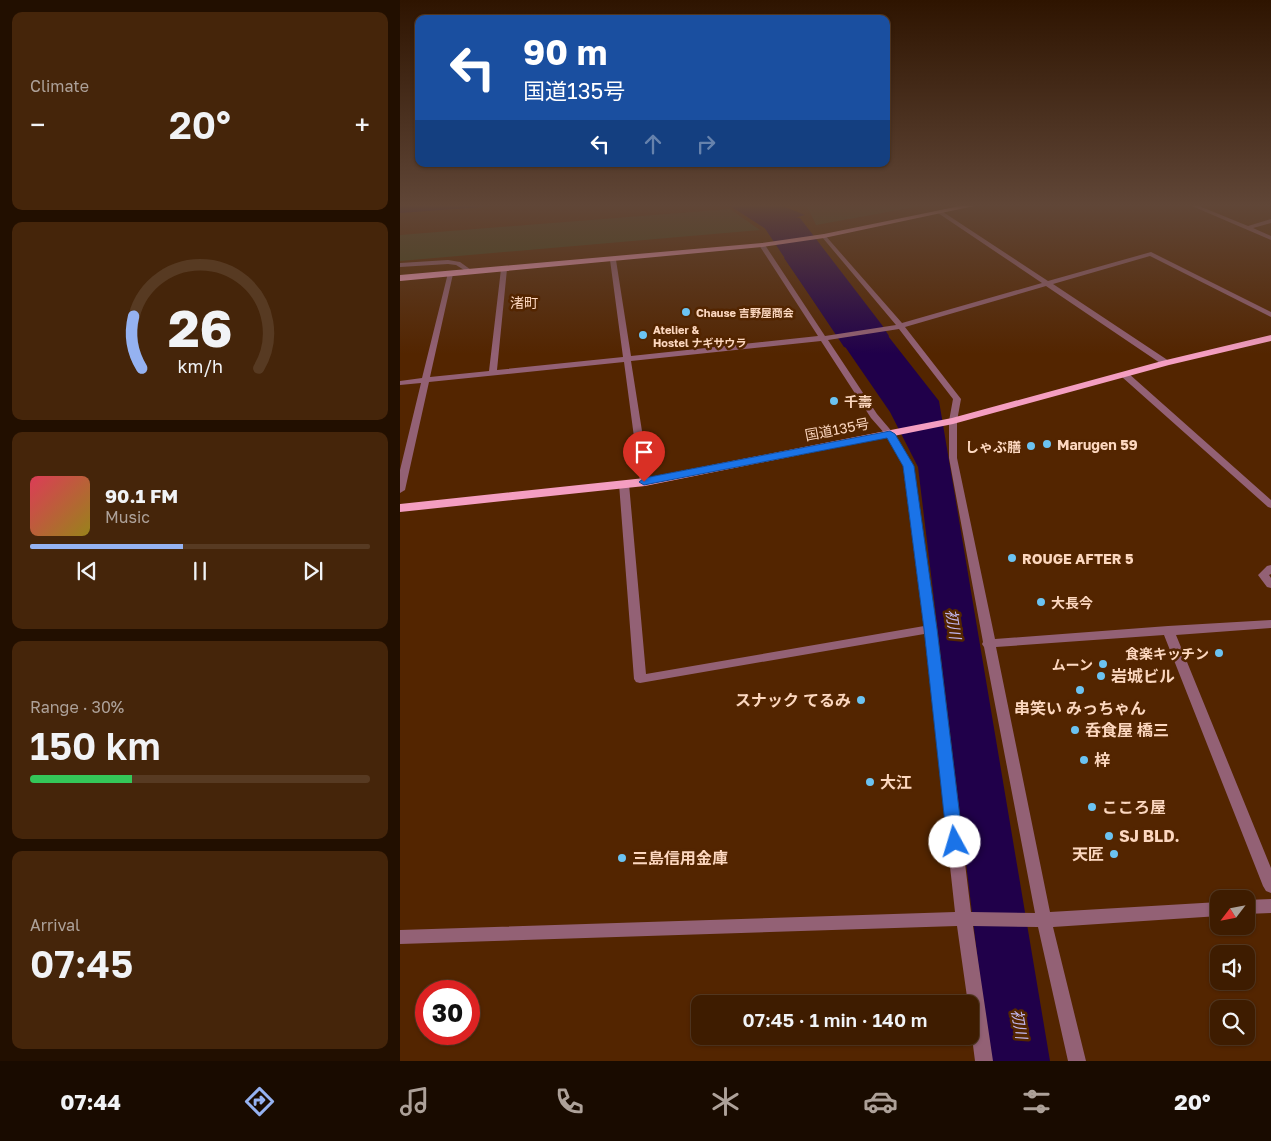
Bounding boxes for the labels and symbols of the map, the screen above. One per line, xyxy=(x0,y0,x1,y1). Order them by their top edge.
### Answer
district label: 渚町 xyxy=(510,294,538,311)
marker: Chause 吉野屋商会 xyxy=(680,306,692,318)
place label: Chause 吉野屋商会 xyxy=(696,306,794,319)
place label: Atelier & Hostel ナギサウラ xyxy=(653,323,746,349)
marker: Atelier & Hostel ナギサウラ xyxy=(637,329,649,341)
place label: 千壽 xyxy=(844,393,872,410)
marker: 千壽 xyxy=(828,395,840,407)
street label: 国道135号 xyxy=(803,414,871,444)
pin xyxy=(623,431,665,482)
place label: Marugen 59 xyxy=(1057,436,1138,453)
place label: しゃぶ膳 xyxy=(965,438,1021,455)
marker: Marugen 59 xyxy=(1041,438,1053,450)
marker: しゃぶ膳 xyxy=(1025,440,1037,452)
place label: ROUGE AFTER 5 xyxy=(1022,550,1134,567)
marker: ROUGE AFTER 5 xyxy=(1006,552,1018,564)
place label: 大長今 xyxy=(1051,594,1093,611)
marker: 大長今 xyxy=(1035,596,1047,608)
water label: 初川 xyxy=(943,608,966,642)
place label: 食楽キッチン xyxy=(1125,645,1209,662)
marker: 食楽キッチン xyxy=(1213,647,1225,659)
place label: ムーン xyxy=(1052,656,1093,673)
marker: ムーン xyxy=(1097,658,1109,670)
place label: 岩城ビル xyxy=(1111,666,1175,686)
marker: 岩城ビル xyxy=(1095,670,1107,682)
marker: 串笑い みっちゃん xyxy=(1074,684,1086,696)
place label: スナック てるみ xyxy=(735,690,851,710)
marker: スナック てるみ xyxy=(855,694,867,706)
place label: 串笑い みっちゃん xyxy=(1014,698,1146,718)
place label: 呑食屋 橋三 xyxy=(1085,720,1169,740)
marker: 呑食屋 橋三 xyxy=(1069,724,1081,736)
place label: 梓 xyxy=(1094,750,1110,770)
marker: 梓 xyxy=(1078,754,1090,766)
place label: 大江 xyxy=(880,772,912,792)
marker: 大江 xyxy=(864,776,876,788)
place label: こころ屋 xyxy=(1102,797,1166,817)
marker: こころ屋 xyxy=(1086,801,1098,813)
position arrow xyxy=(928,815,980,867)
place label: SJ BLD. xyxy=(1119,826,1180,846)
marker: SJ BLD. xyxy=(1103,830,1115,842)
place label: 天匠 xyxy=(1072,844,1104,864)
place label: 三島信用金庫 xyxy=(632,848,728,868)
marker: 天匠 xyxy=(1108,848,1120,860)
marker: 三島信用金庫 xyxy=(616,852,628,864)
north arrow xyxy=(1210,890,1255,935)
speed limit sign: 30 xyxy=(415,980,480,1045)
water label: 初川 xyxy=(1009,1008,1032,1042)

